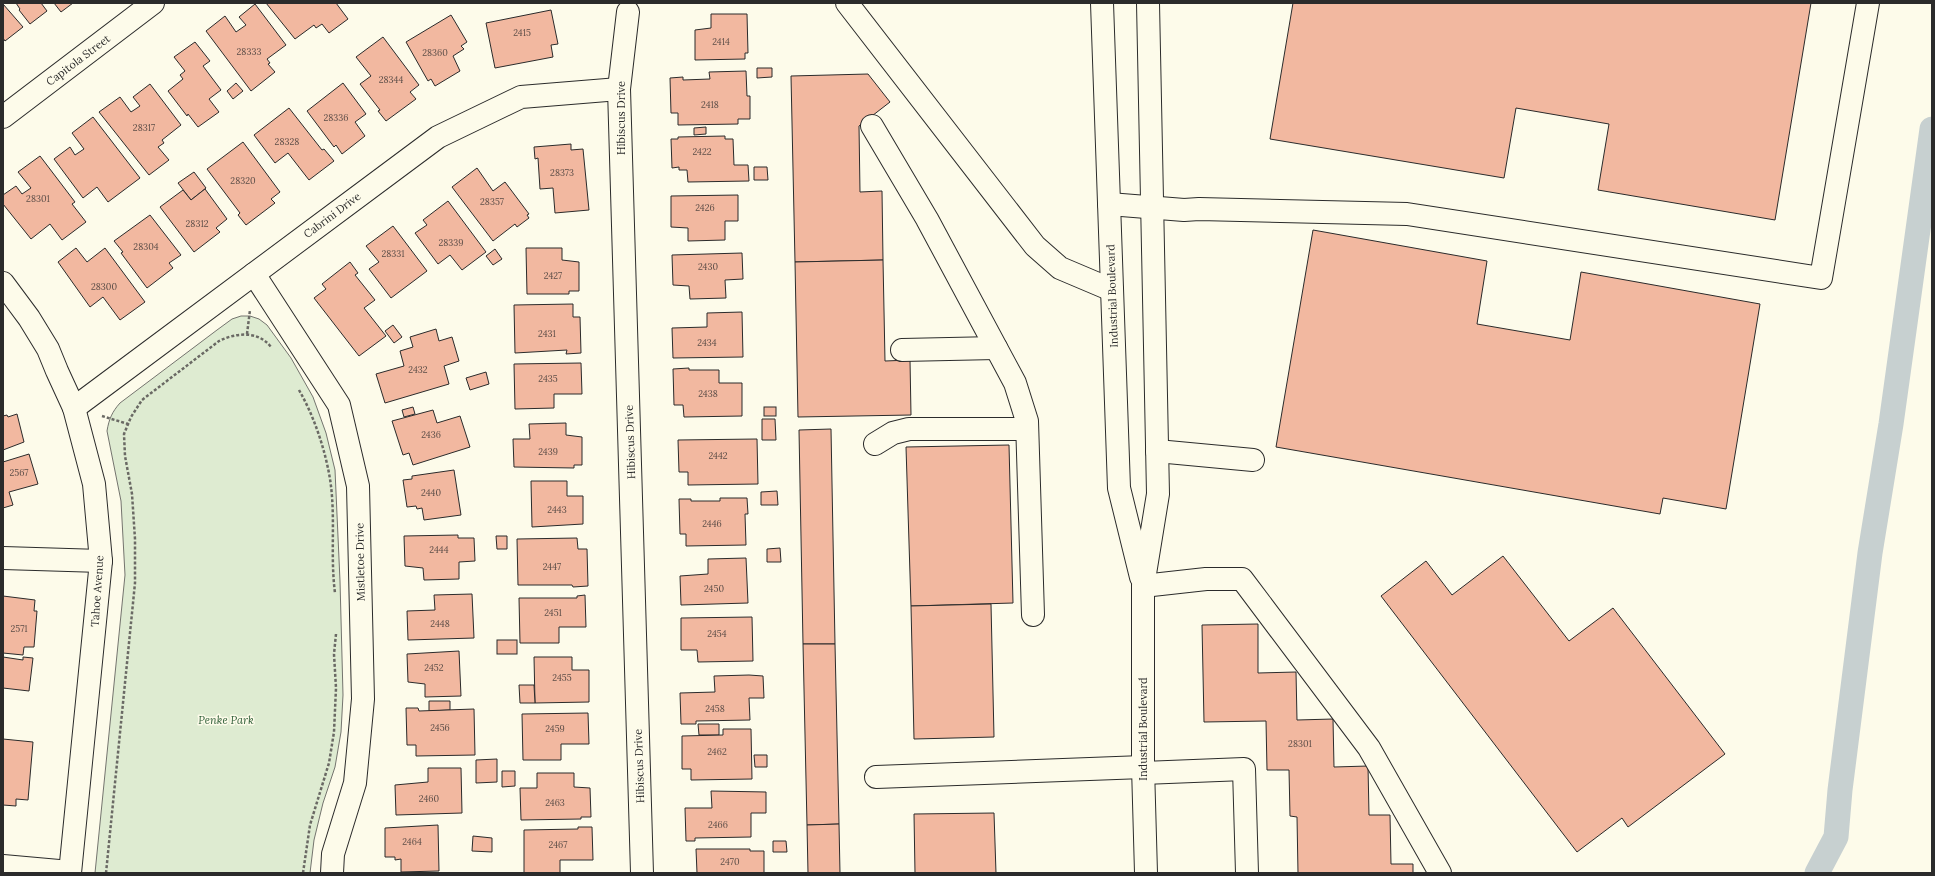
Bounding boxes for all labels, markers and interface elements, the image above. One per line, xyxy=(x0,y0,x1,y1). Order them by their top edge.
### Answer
house number: 2415 xyxy=(513,27,531,38)
street label: Capitola Street xyxy=(43,31,113,89)
house number: 2414 xyxy=(712,36,730,47)
house number: 28333 xyxy=(237,46,261,57)
house number: 28360 xyxy=(422,47,448,58)
house number: 28344 xyxy=(379,74,403,85)
street label: Hibiscus Drive xyxy=(614,81,628,155)
house number: 2418 xyxy=(701,99,719,110)
house number: 28336 xyxy=(323,112,349,123)
house number: 28317 xyxy=(133,122,155,133)
house number: 28328 xyxy=(275,136,299,147)
house number: 2422 xyxy=(692,146,712,157)
house number: 28373 xyxy=(550,167,574,178)
house number: 28320 xyxy=(230,175,256,186)
street label: Cabrini Drive xyxy=(301,189,363,241)
house number: 28301 xyxy=(26,193,50,204)
house number: 28357 xyxy=(480,196,504,207)
house number: 2426 xyxy=(695,202,715,213)
house number: 28312 xyxy=(185,218,209,229)
house number: 28339 xyxy=(438,237,464,248)
house number: 28304 xyxy=(133,241,159,252)
street label: Industrial Boulevard xyxy=(1103,244,1121,348)
house number: 28331 xyxy=(381,248,405,259)
house number: 2430 xyxy=(698,261,718,272)
house number: 2427 xyxy=(544,270,562,281)
house number: 28300 xyxy=(91,281,117,292)
house number: 2431 xyxy=(538,328,556,339)
house number: 2434 xyxy=(697,337,717,348)
house number: 2432 xyxy=(408,364,428,375)
house number: 2435 xyxy=(538,373,558,384)
house number: 2438 xyxy=(698,388,718,399)
street label: Hibiscus Drive xyxy=(622,405,638,479)
house number: 2436 xyxy=(421,429,441,440)
house number: 2439 xyxy=(538,446,558,457)
house number: 2442 xyxy=(708,450,728,461)
house number: 2567 xyxy=(9,467,29,478)
house number: 2440 xyxy=(421,487,441,498)
house number: 2443 xyxy=(547,504,567,515)
house number: 2446 xyxy=(702,518,722,529)
street label: Mistletoe Drive xyxy=(352,523,368,601)
house number: 2444 xyxy=(429,544,449,555)
street label: Tahoe Avenue xyxy=(88,555,106,627)
house number: 2447 xyxy=(543,561,561,572)
house number: 2450 xyxy=(704,583,724,594)
house number: 2451 xyxy=(544,607,562,618)
house number: 2448 xyxy=(430,618,450,629)
house number: 2571 xyxy=(10,623,28,634)
house number: 2454 xyxy=(707,628,727,639)
house number: 2452 xyxy=(424,662,444,673)
house number: 2455 xyxy=(552,672,572,683)
street label: Industrial Boulevard xyxy=(1136,677,1150,781)
house number: 2458 xyxy=(705,703,725,714)
park label: Penke Park xyxy=(198,713,254,727)
house number: 2456 xyxy=(430,722,450,733)
house number: 2459 xyxy=(545,723,565,734)
street label: Hibiscus Drive xyxy=(631,729,647,803)
house number: 28301 xyxy=(1288,738,1312,749)
house number: 2462 xyxy=(707,746,727,757)
house number: 2460 xyxy=(419,793,440,804)
house number: 2463 xyxy=(545,797,565,808)
house number: 2466 xyxy=(708,819,728,830)
house number: 2464 xyxy=(402,836,422,847)
house number: 2467 xyxy=(549,839,567,850)
house number: 2470 xyxy=(720,856,740,867)

